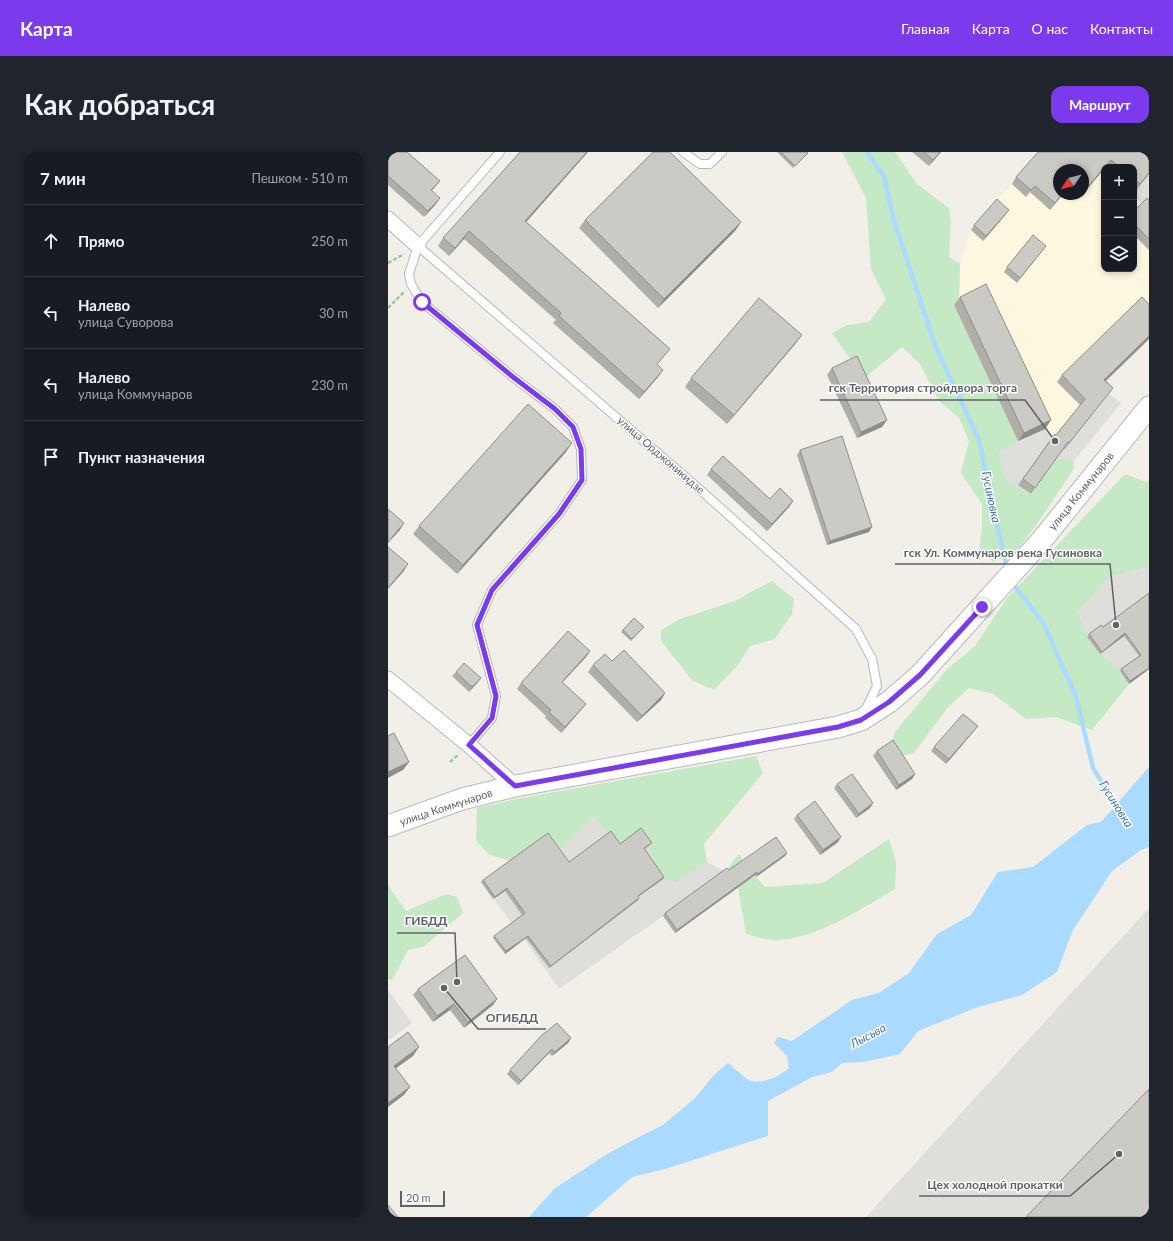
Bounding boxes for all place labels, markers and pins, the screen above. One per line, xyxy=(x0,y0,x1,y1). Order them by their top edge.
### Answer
callout: гск Территория стройдвора торга xyxy=(820,376,1025,400)
callout: гск Ул. Коммунаров река Гусиновка xyxy=(895,540,1110,564)
callout: ГИБДД xyxy=(397,909,455,933)
callout: ОГИБДД xyxy=(478,1005,546,1029)
callout: Цех холодной прокатки xyxy=(919,1172,1070,1196)

